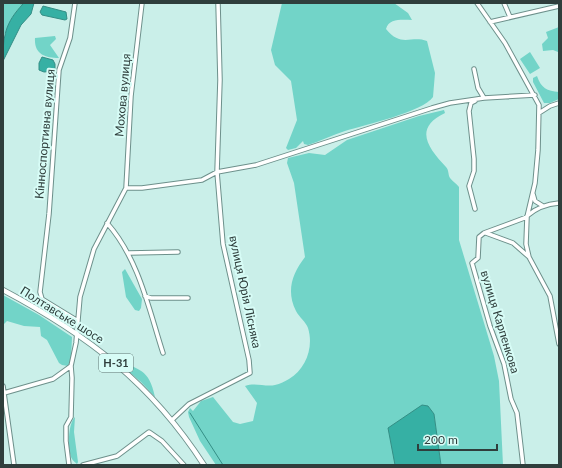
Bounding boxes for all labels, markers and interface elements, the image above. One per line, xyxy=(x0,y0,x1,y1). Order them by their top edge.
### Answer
street label: Мохова вулиця xyxy=(111,53,134,137)
street label: Кінноспортивна вулиця xyxy=(31,68,58,200)
street label: вулиця Юрія Лісняка xyxy=(226,234,265,350)
street label: вулиця Карпенкова xyxy=(478,269,523,375)
street label: Полтавське шосе xyxy=(18,283,107,346)
road number: Н-31 xyxy=(99,354,133,372)
scale bar xyxy=(418,426,497,452)
text: 200 m xyxy=(424,432,458,447)

